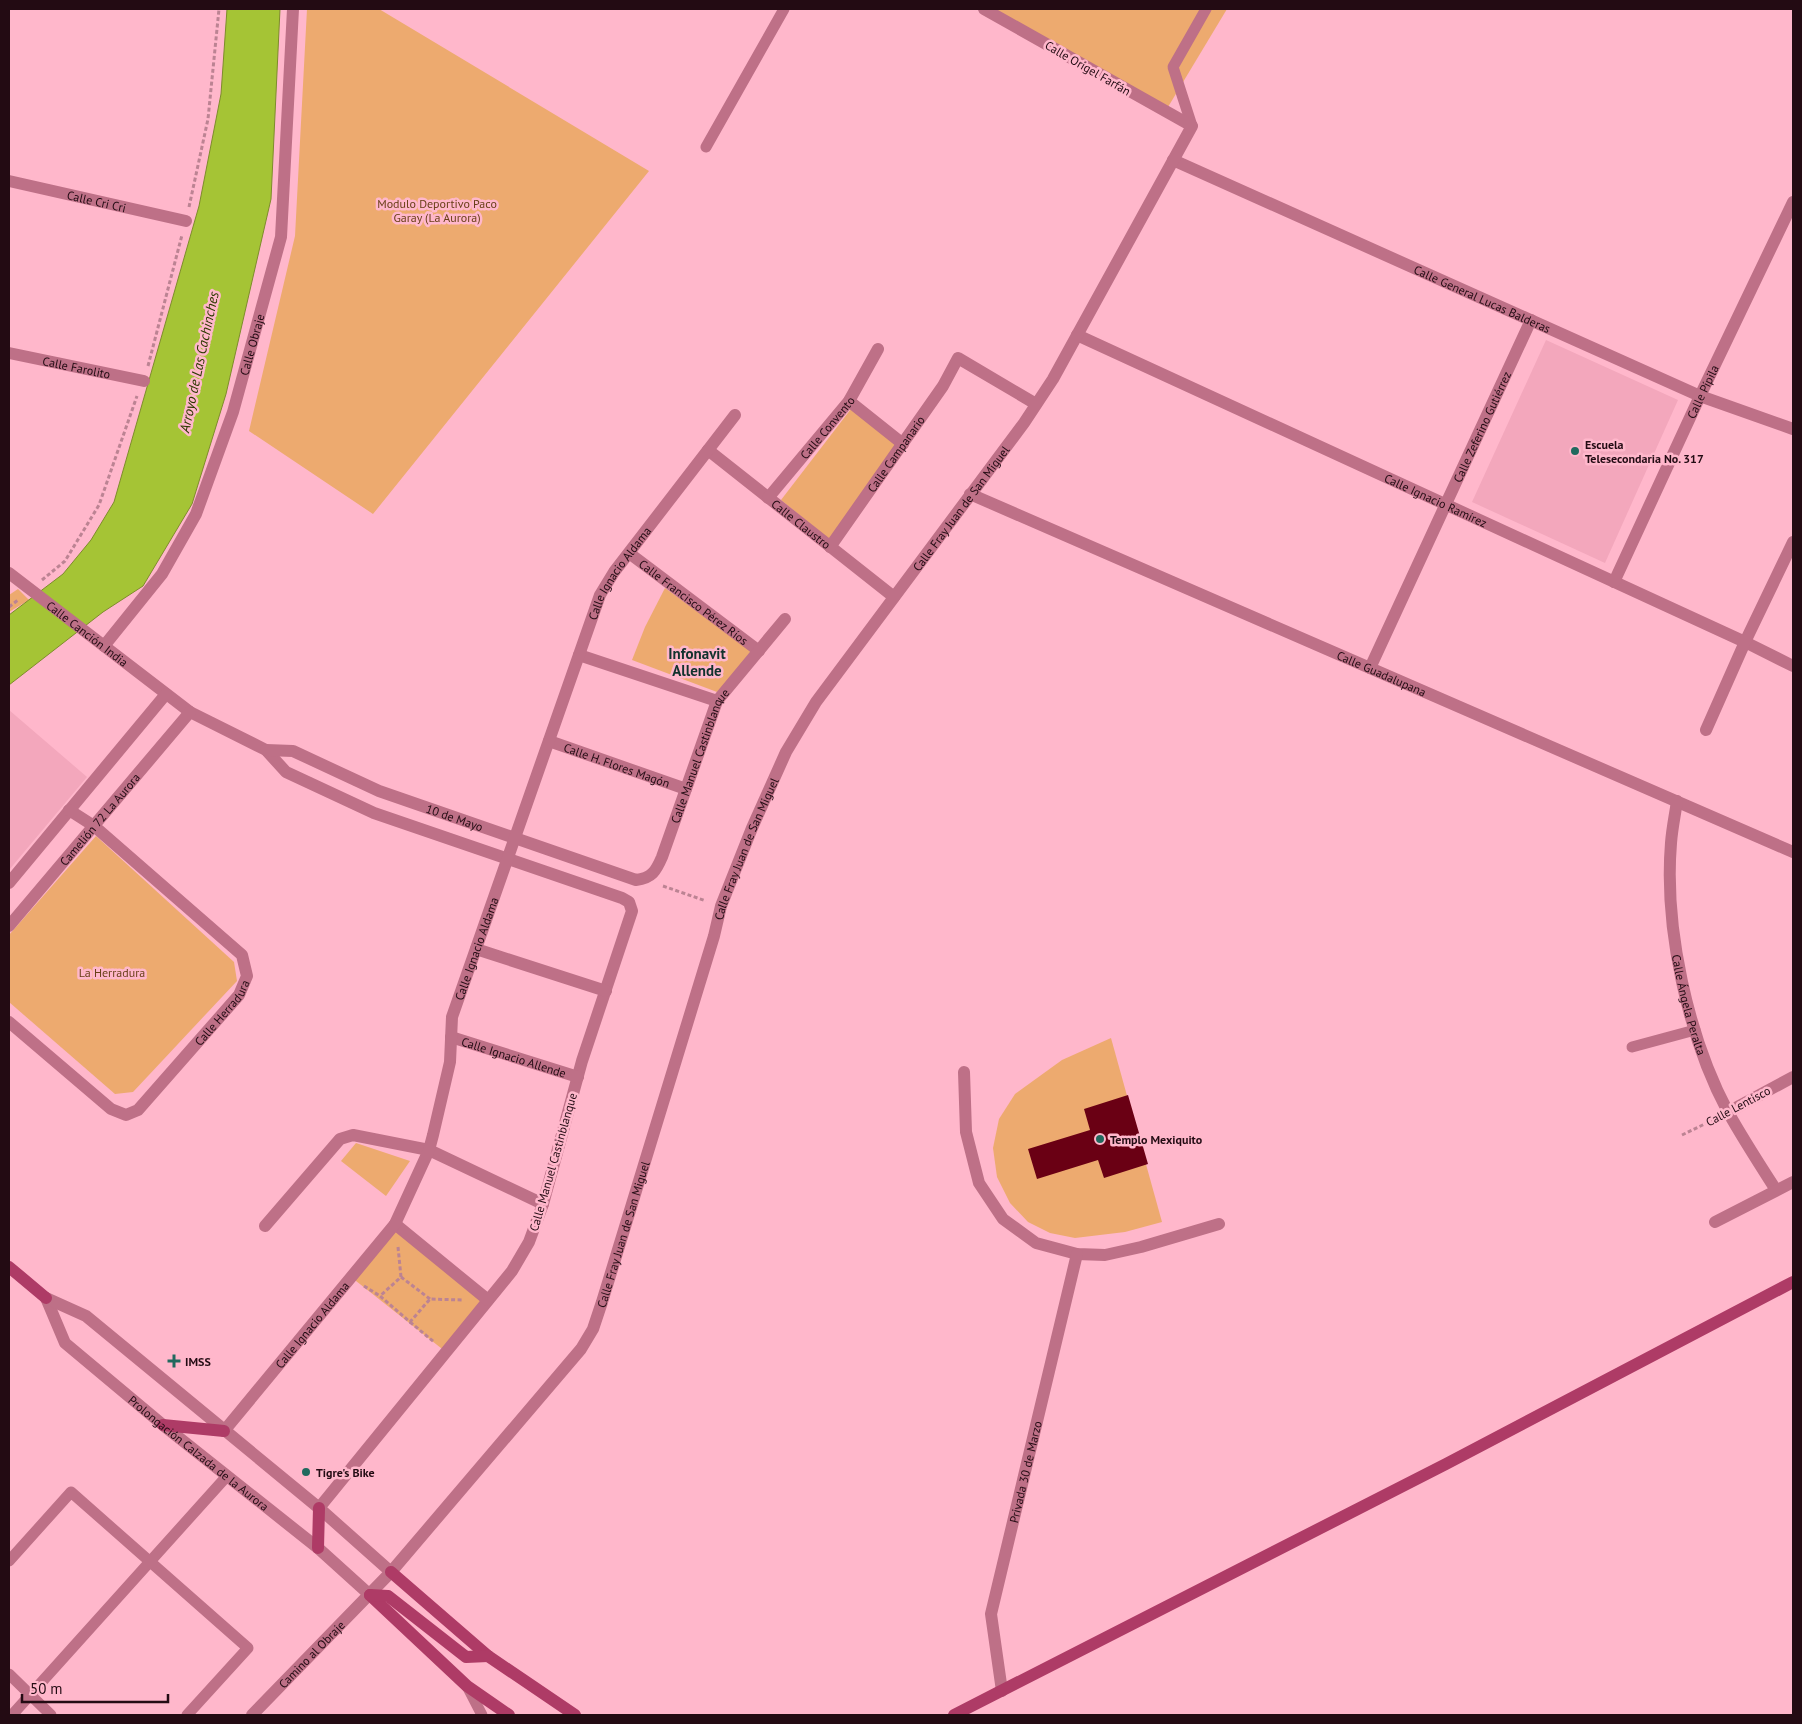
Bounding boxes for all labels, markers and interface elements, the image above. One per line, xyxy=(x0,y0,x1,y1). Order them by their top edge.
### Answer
street label: Calle Origel Farfán xyxy=(1043,37,1133,99)
street label: Calle Cri Cri xyxy=(66,187,128,215)
park label: Modulo Deportivo Paco Garay (La Aurora) xyxy=(377,196,497,225)
street label: Calle General Lucas Balderas xyxy=(1412,261,1553,336)
water label: Arroyo de Las Cachinches xyxy=(175,289,223,435)
street label: Calle Obraje xyxy=(236,312,267,377)
street label: Calle Farolito xyxy=(41,353,112,381)
street label: Calle Pípila xyxy=(1683,362,1721,421)
street label: Calle Zeferino Gutiérrez xyxy=(1450,369,1514,485)
street label: Calle Convento xyxy=(796,394,858,462)
street label: Calle Campanario xyxy=(863,413,928,495)
place label: Escuela Telesecondaria No. 317 xyxy=(1585,437,1704,466)
street label: Calle Fray Juan de San Miguel xyxy=(909,442,1012,574)
marker: Escuela Telesecondaria No. 317 xyxy=(1569,445,1581,457)
street label: Calle Ignacio Ramírez xyxy=(1382,470,1490,530)
street label: Calle Claustro xyxy=(769,496,834,552)
street label: Calle Ignacio Aldama xyxy=(584,523,654,622)
street label: Calle Francisco Pérez Ríos xyxy=(636,556,751,648)
street label: Calle Canción India xyxy=(44,597,131,669)
district label: Infonavit Allende xyxy=(668,644,726,680)
street label: Calle Guadalupana xyxy=(1335,647,1429,699)
street label: Calle Manuel Castinblanque xyxy=(667,685,732,825)
street label: Calle H. Flores Magón xyxy=(562,739,672,790)
street label: Camelión 72 La Aurora xyxy=(56,770,143,868)
street label: Calle Fray Juan de San Miguel xyxy=(711,775,781,921)
street label: 10 de Mayo xyxy=(424,800,485,834)
street label: Calle Ignacio Aldama xyxy=(451,895,501,1002)
street label: Calle Ángela Peralta xyxy=(1669,953,1710,1057)
park label: La Herradura xyxy=(79,965,145,980)
street label: Calle Herradura xyxy=(191,977,252,1048)
street label: Calle Ignacio Allende xyxy=(460,1033,568,1080)
street label: Calle Lentisco xyxy=(1703,1083,1773,1129)
street label: Calle Manuel Castinblanque xyxy=(526,1091,580,1233)
place label: Templo Mexiquito xyxy=(1110,1132,1203,1147)
marker: Templo Mexiquito xyxy=(1094,1133,1106,1145)
street label: Calle Fray Juan de San Miguel xyxy=(593,1159,652,1310)
street label: Calle Ignacio Aldama xyxy=(272,1278,352,1371)
marker: IMSS xyxy=(167,1354,181,1368)
place label: IMSS xyxy=(185,1354,211,1369)
street label: Prolongación Calzada de la Aurora xyxy=(126,1392,272,1514)
street label: Privada 30 de Marzo xyxy=(1006,1419,1044,1524)
place label: Tigre's Bike xyxy=(316,1465,375,1480)
marker: Tigre's Bike xyxy=(300,1466,312,1478)
street label: Camino al Obraje xyxy=(275,1617,347,1691)
scale bar xyxy=(22,1672,169,1704)
text: 50 m xyxy=(30,1679,63,1698)

